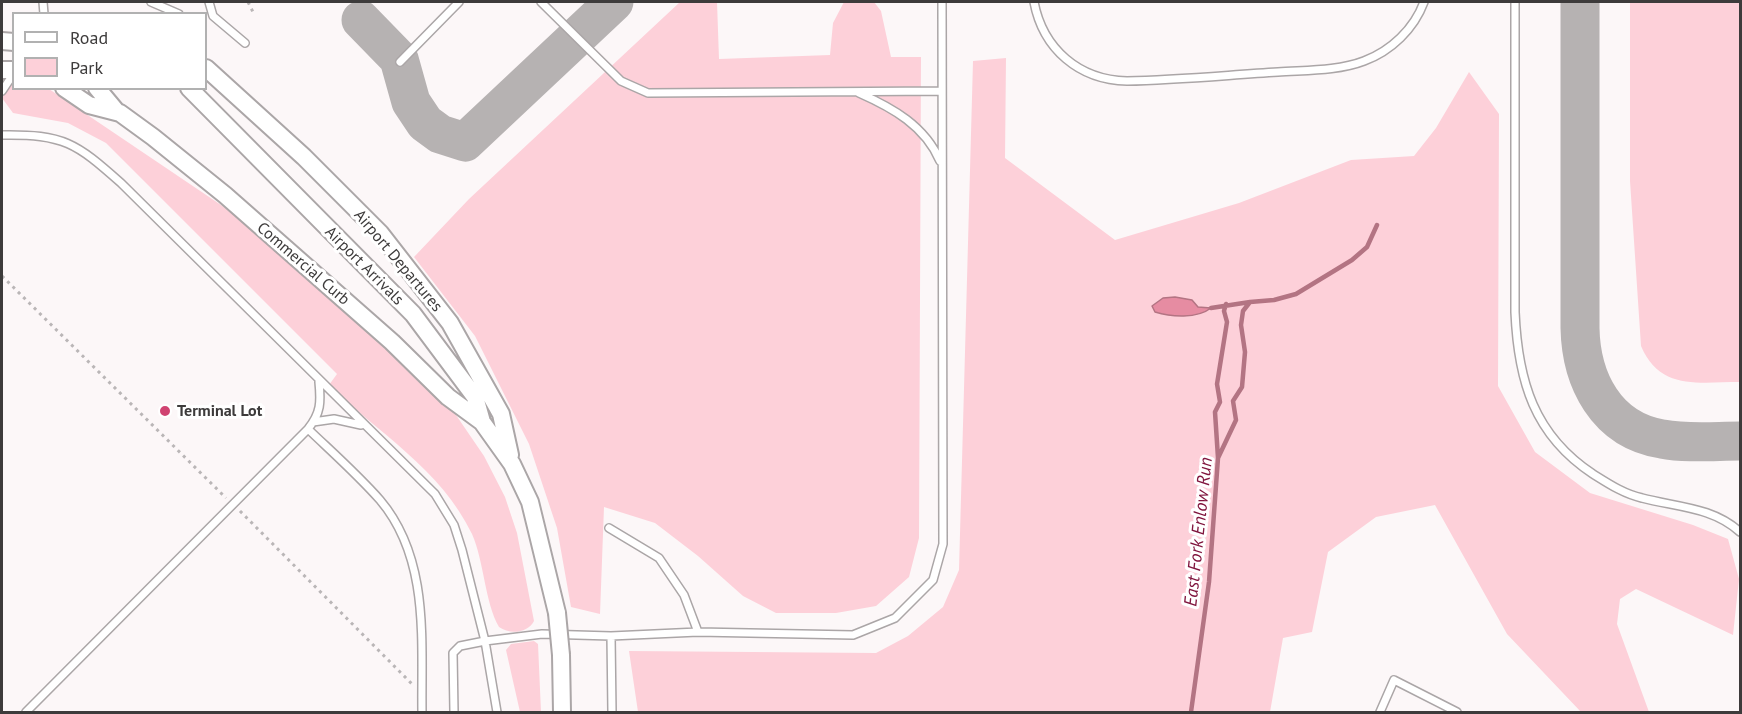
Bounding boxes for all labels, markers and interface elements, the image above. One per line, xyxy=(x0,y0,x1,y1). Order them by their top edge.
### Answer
legend xyxy=(12,12,207,90)
text: Road xyxy=(70,26,108,49)
text: Park xyxy=(70,56,103,79)
street label: Airport Departures xyxy=(350,206,446,316)
street label: Commercial Curb xyxy=(253,218,353,310)
street label: Airport Arrivals xyxy=(321,223,407,309)
place label: Terminal Lot xyxy=(177,401,262,421)
marker: Terminal Lot xyxy=(158,404,172,418)
water label: East Fork Enlow Run xyxy=(1180,456,1218,608)

